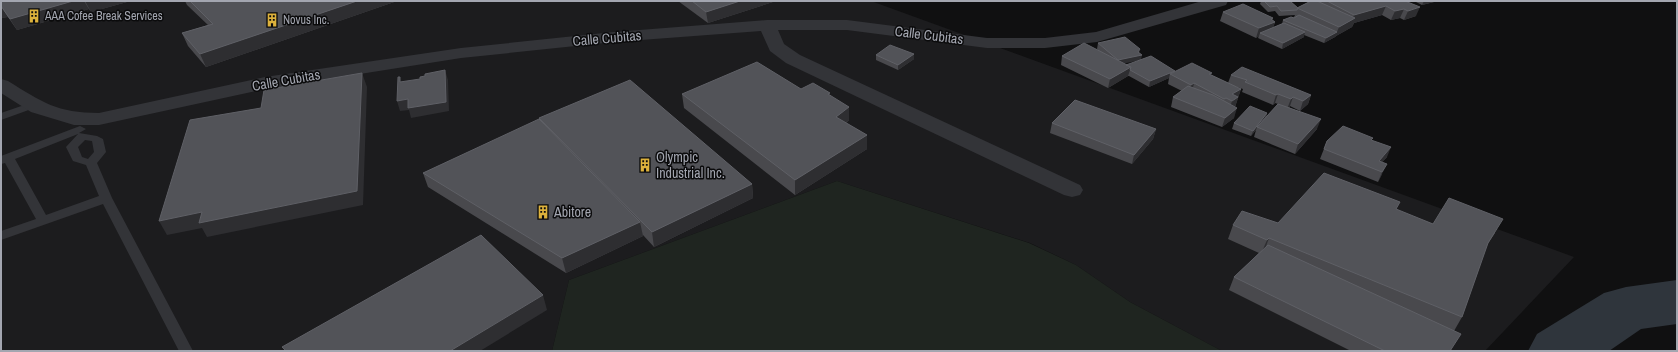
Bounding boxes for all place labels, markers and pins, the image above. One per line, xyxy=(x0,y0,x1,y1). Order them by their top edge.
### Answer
building icon: AAA Cofee Break Services xyxy=(26,8,42,24)
place label: AAA Cofee Break Services xyxy=(44,8,163,24)
building icon: Novus Inc. xyxy=(264,12,280,28)
place label: Novus Inc. xyxy=(283,12,330,28)
place label: Olympic Industrial Inc. xyxy=(656,148,725,182)
building icon: Olympic Industrial Inc. xyxy=(637,157,653,173)
place label: Abitore xyxy=(553,203,591,221)
building icon: Abitore xyxy=(535,204,551,220)

